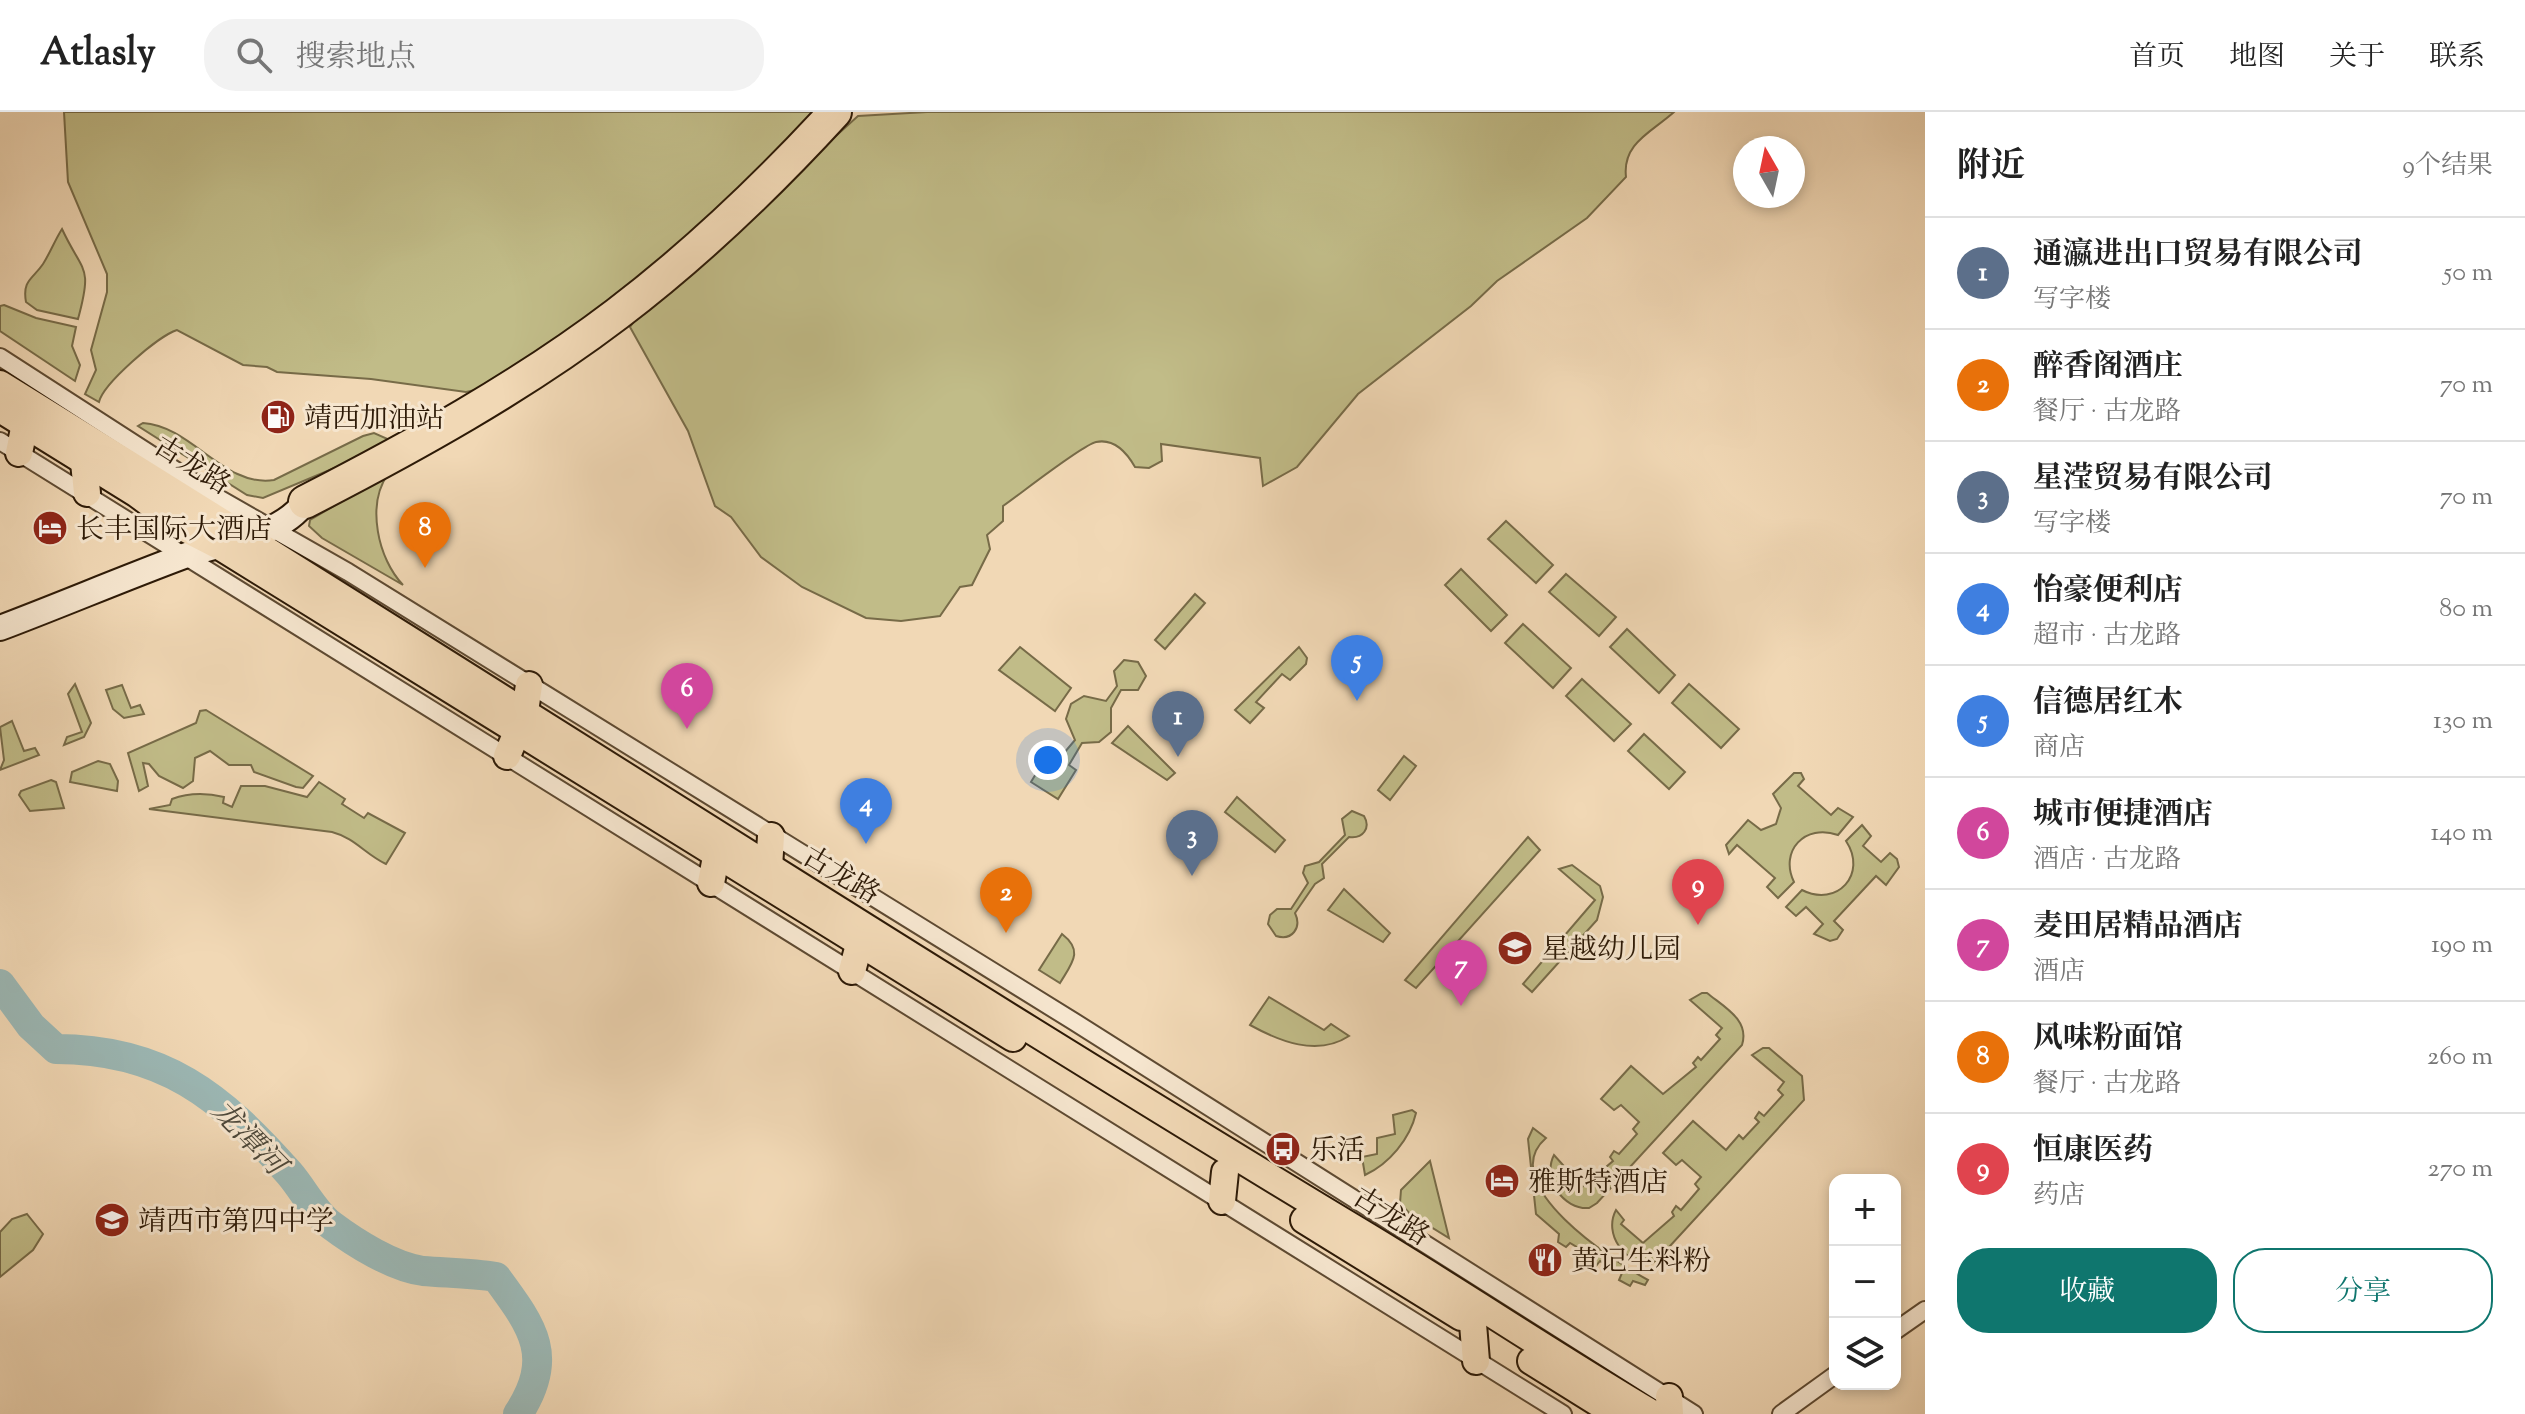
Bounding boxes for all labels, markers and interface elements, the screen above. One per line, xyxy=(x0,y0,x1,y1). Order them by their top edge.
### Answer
search box xyxy=(204,19,764,91)
text: Atlasly xyxy=(40,28,156,82)
icon: search xyxy=(232,33,276,77)
text: 搜索地点 xyxy=(296,37,416,80)
text: 首页 xyxy=(2129,38,2185,78)
text: 地图 xyxy=(2229,38,2285,78)
text: 关于 xyxy=(2329,38,2385,78)
text: 联系 xyxy=(2429,38,2485,78)
north arrow xyxy=(1733,136,1805,208)
text: 附近 xyxy=(1957,143,2025,192)
text: 9个结果 xyxy=(2402,148,2493,185)
text: 通瀛进出口贸易有限公司 xyxy=(2033,234,2363,277)
text: 1 xyxy=(1979,255,1987,292)
text: 50 m xyxy=(2443,255,2493,292)
text: 写字楼 xyxy=(2033,282,2111,319)
text: 醉香阁酒庄 xyxy=(2033,346,2183,389)
text: 2 xyxy=(1977,367,1989,404)
text: 70 m xyxy=(2440,367,2493,404)
text: 餐厅 · 古龙路 xyxy=(2033,394,2181,431)
fuel station icon: 靖西加油站 xyxy=(259,398,297,436)
place label: 靖西加油站 xyxy=(304,400,444,440)
street label: 古龙路 xyxy=(145,427,238,506)
text: 星滢贸易有限公司 xyxy=(2033,458,2273,501)
text: 3 xyxy=(1978,479,1988,516)
text: 70 m xyxy=(2440,479,2493,516)
pin: 8 xyxy=(399,502,451,568)
text: 写字楼 xyxy=(2033,506,2111,543)
hotel icon: 长丰国际大酒店 xyxy=(31,509,69,547)
place label: 长丰国际大酒店 xyxy=(76,511,272,551)
text: 怡豪便利店 xyxy=(2033,570,2183,613)
text: 4 xyxy=(1976,591,1990,628)
text: 80 m xyxy=(2439,591,2493,628)
text: 超市 · 古龙路 xyxy=(2033,618,2181,655)
pin: 5 xyxy=(1331,635,1383,701)
pin: 6 xyxy=(661,663,713,729)
text: 信德居红木 xyxy=(2033,682,2183,725)
pin: 1 xyxy=(1152,691,1204,757)
text: 5 xyxy=(1979,703,1987,740)
text: 130 m xyxy=(2433,703,2493,740)
text: 商店 xyxy=(2033,730,2085,767)
your location xyxy=(1028,740,1068,780)
pin: 4 xyxy=(840,778,892,844)
text: 城市便捷酒店 xyxy=(2033,794,2213,837)
pin: 3 xyxy=(1166,810,1218,876)
text: 6 xyxy=(1977,815,1989,852)
text: 140 m xyxy=(2430,815,2493,852)
street label: 古龙路 xyxy=(794,838,887,915)
text: 酒店 · 古龙路 xyxy=(2033,842,2181,879)
pin: 9 xyxy=(1672,859,1724,925)
pin: 2 xyxy=(980,867,1032,933)
text: 麦田居精品酒店 xyxy=(2033,906,2243,949)
text: 7 xyxy=(1976,927,1990,964)
text: 190 m xyxy=(2431,927,2493,964)
school or university icon: 星越幼儿园 xyxy=(1496,929,1534,967)
place label: 星越幼儿园 xyxy=(1541,931,1681,971)
pin: 7 xyxy=(1435,940,1487,1006)
text: 酒店 xyxy=(2033,954,2085,991)
text: 风味粉面馆 xyxy=(2033,1018,2183,1061)
text: 8 xyxy=(1976,1039,1990,1076)
text: 260 m xyxy=(2427,1039,2493,1076)
text: 餐厅 · 古龙路 xyxy=(2033,1066,2181,1103)
water label: 龙潭河 xyxy=(200,1091,297,1190)
bus stop icon: 乐活 xyxy=(1264,1130,1302,1168)
text: 恒康医药 xyxy=(2033,1130,2153,1173)
place label: 乐活 xyxy=(1309,1132,1365,1172)
text: 9 xyxy=(1977,1151,1989,1188)
text: 270 m xyxy=(2428,1151,2493,1188)
hotel icon: 雅斯特酒店 xyxy=(1483,1162,1521,1200)
place label: 雅斯特酒店 xyxy=(1528,1164,1668,1204)
map controls xyxy=(1829,1174,1901,1390)
button: + xyxy=(1829,1174,1901,1246)
street label: 古龙路 xyxy=(1344,1178,1437,1257)
text: 药店 xyxy=(2033,1178,2085,1215)
school or university icon: 靖西市第四中学 xyxy=(93,1201,131,1239)
place label: 靖西市第四中学 xyxy=(138,1203,334,1243)
restaurant icon: 黄记生料粉 xyxy=(1526,1241,1564,1279)
place label: 黄记生料粉 xyxy=(1571,1243,1711,1283)
button: − xyxy=(1829,1246,1901,1318)
button: 收藏 xyxy=(1957,1248,2217,1333)
button: 分享 xyxy=(2233,1248,2493,1333)
button: layers xyxy=(1829,1318,1901,1390)

